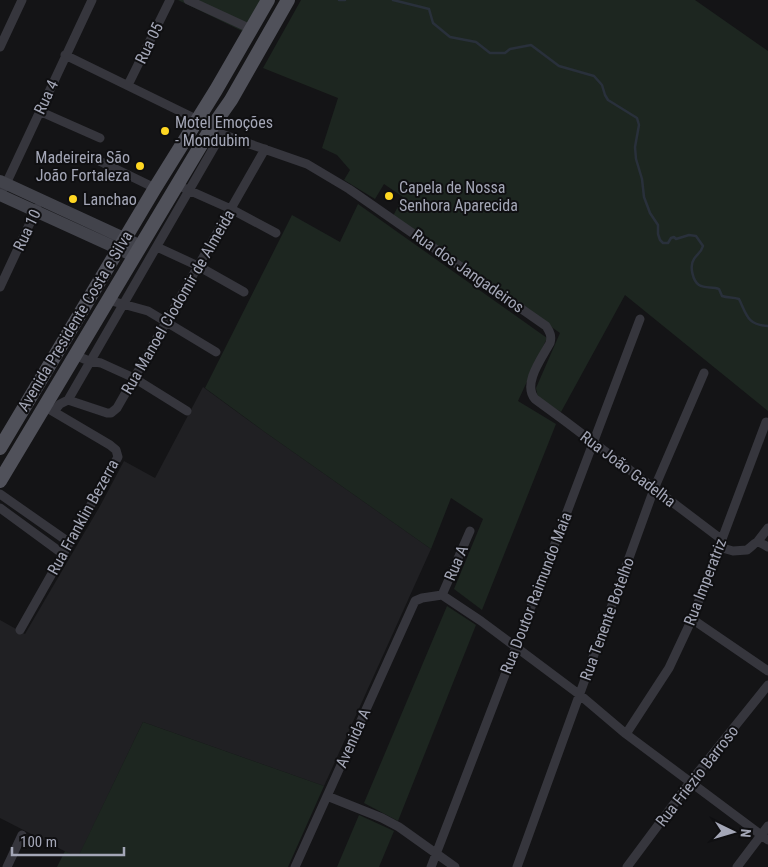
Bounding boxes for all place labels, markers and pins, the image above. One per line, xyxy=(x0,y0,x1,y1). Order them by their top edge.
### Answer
place label: Motel Emoções - Mondubim xyxy=(175,113,273,150)
marker: Motel Emoções - Mondubim xyxy=(159,125,171,137)
place label: Madeireira São João Fortaleza xyxy=(35,148,130,185)
marker: Madeireira São João Fortaleza xyxy=(134,160,146,172)
place label: Capela de Nossa Senhora Aparecida xyxy=(399,178,518,215)
place label: Lanchao xyxy=(83,190,137,209)
marker: Capela de Nossa Senhora Aparecida xyxy=(383,190,395,202)
marker: Lanchao xyxy=(67,193,79,205)

